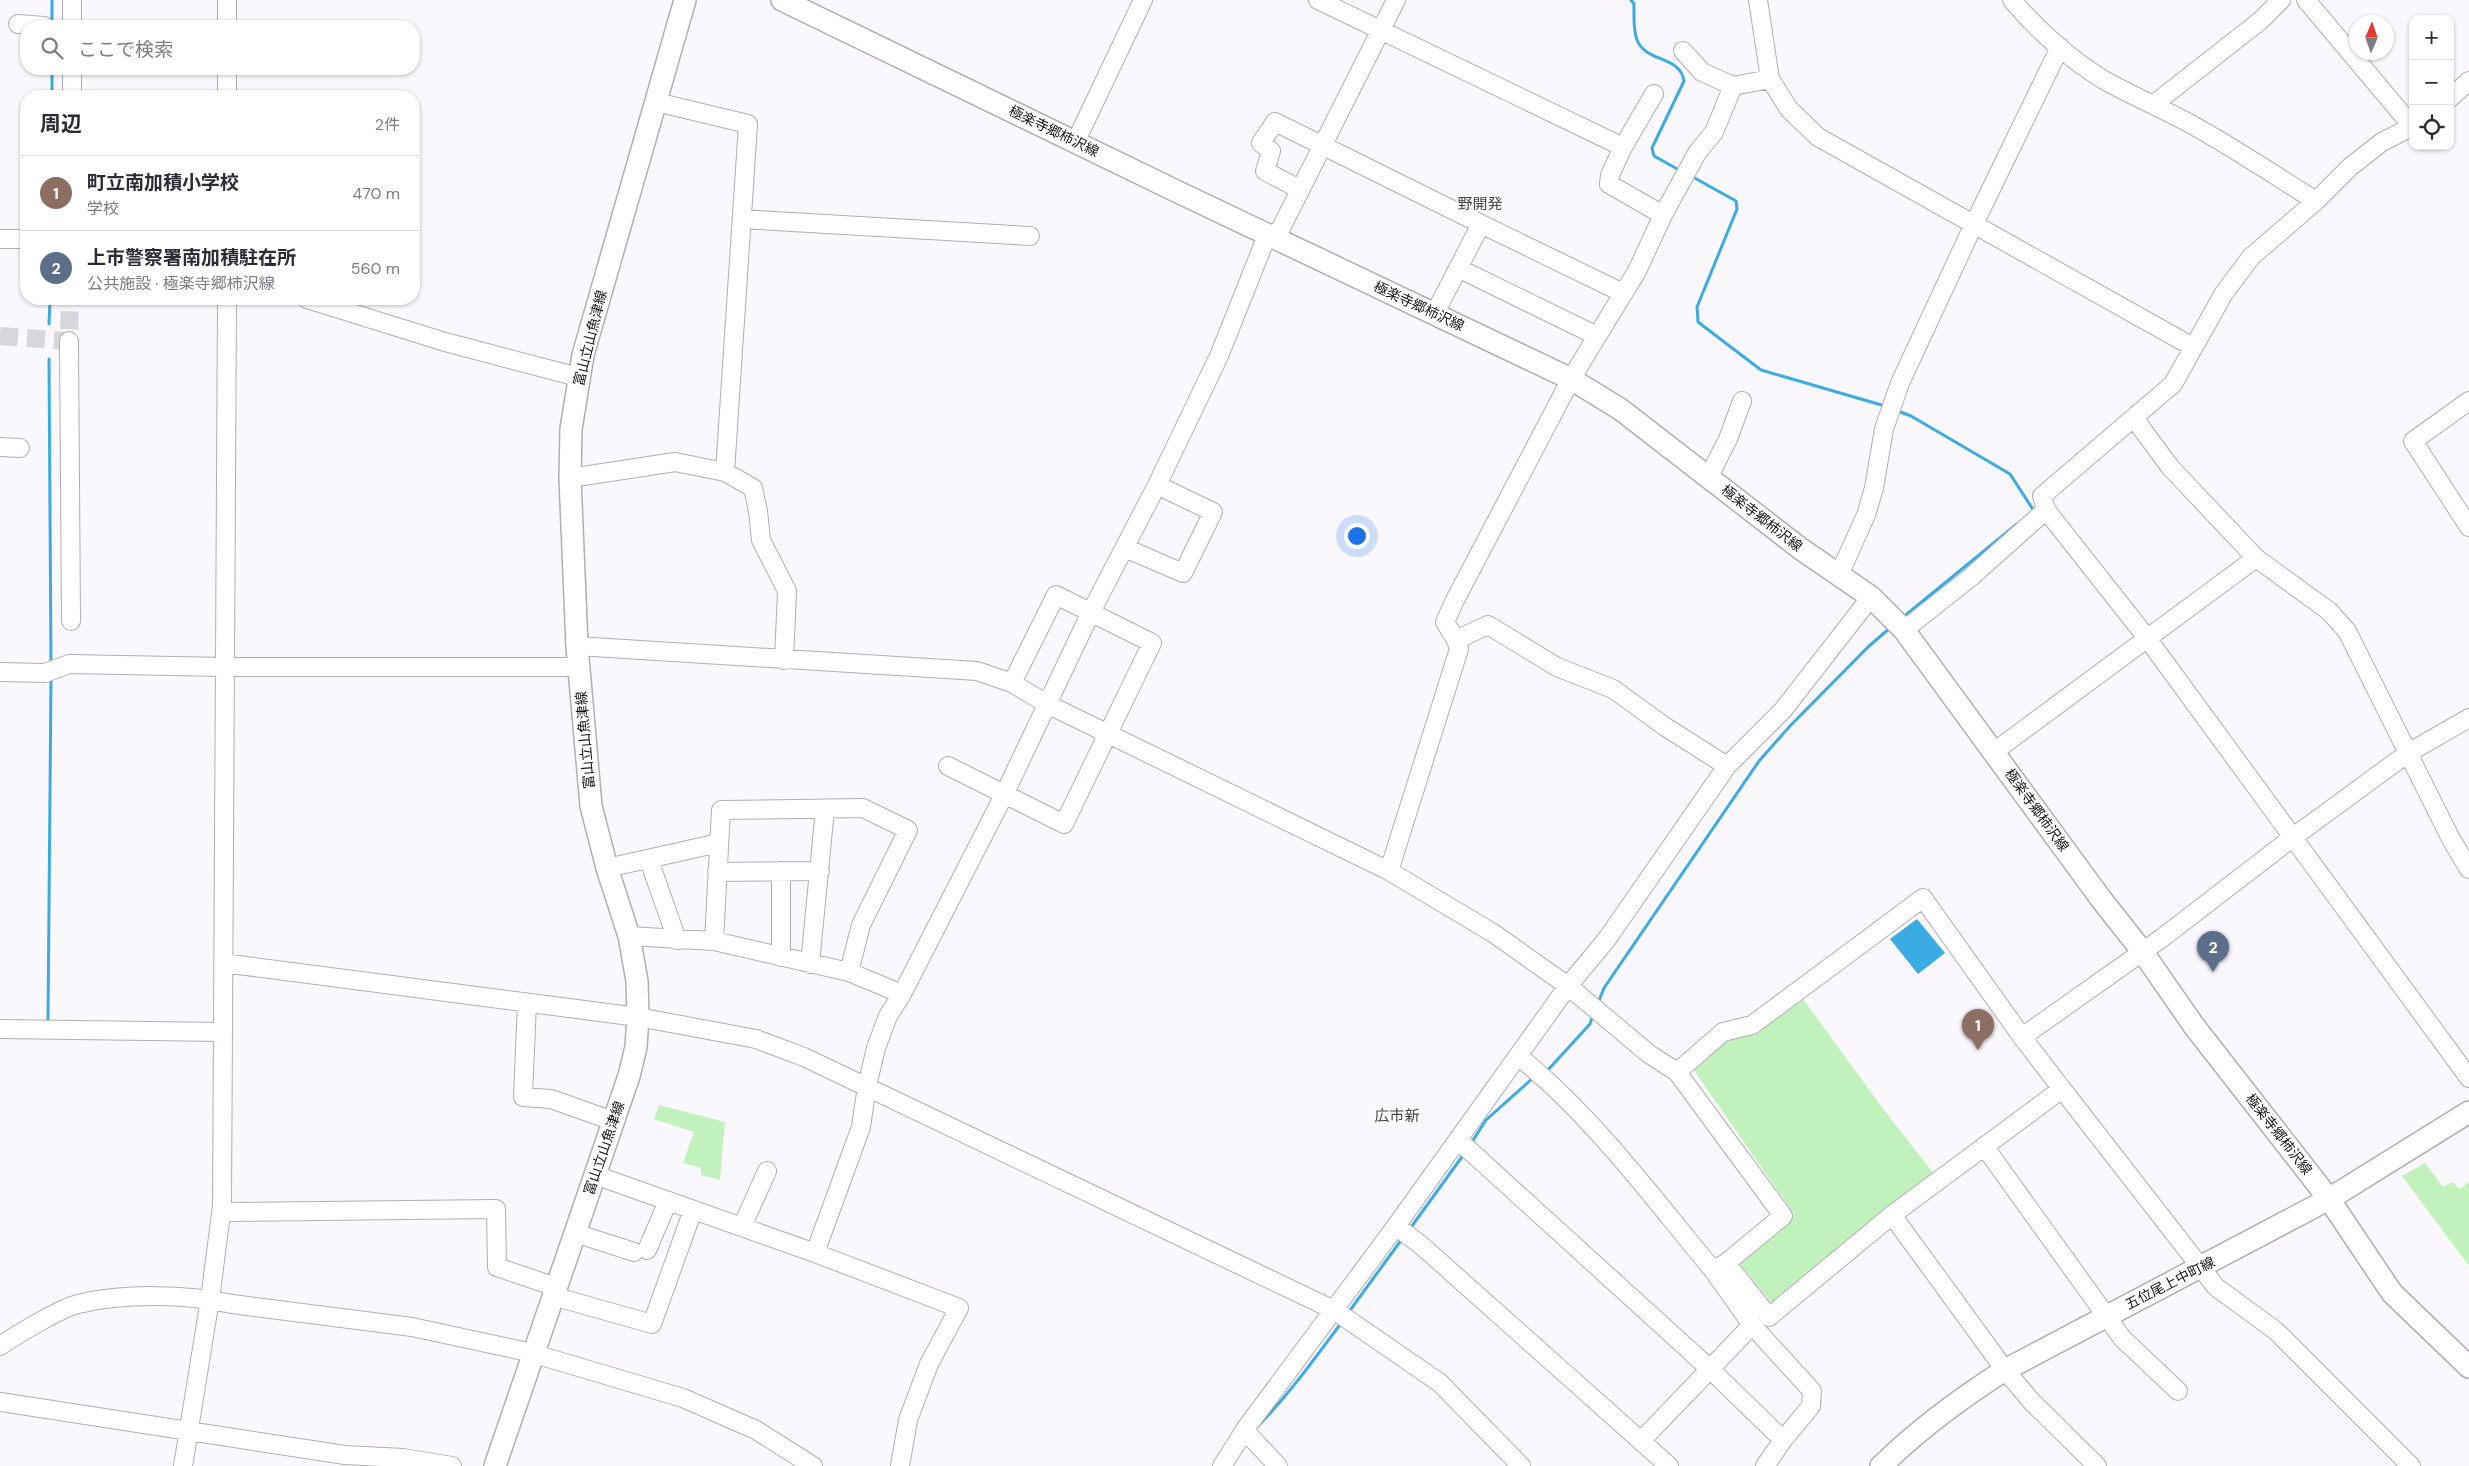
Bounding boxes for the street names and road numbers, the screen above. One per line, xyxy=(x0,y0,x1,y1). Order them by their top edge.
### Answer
street label: 極楽寺郷柿沢線 xyxy=(1006,101,1102,161)
street label: 極楽寺郷柿沢線 xyxy=(1371,277,1467,335)
street label: 富山立山魚津線 xyxy=(569,288,611,388)
street label: 極楽寺郷柿沢線 xyxy=(1718,481,1806,555)
street label: 富山立山魚津線 xyxy=(572,690,598,790)
street label: 極楽寺郷柿沢線 xyxy=(2001,765,2073,855)
street label: 極楽寺郷柿沢線 xyxy=(2242,1090,2316,1178)
street label: 富山立山魚津線 xyxy=(580,1099,628,1197)
street label: 五位尾上中町線 xyxy=(2122,1253,2218,1313)

